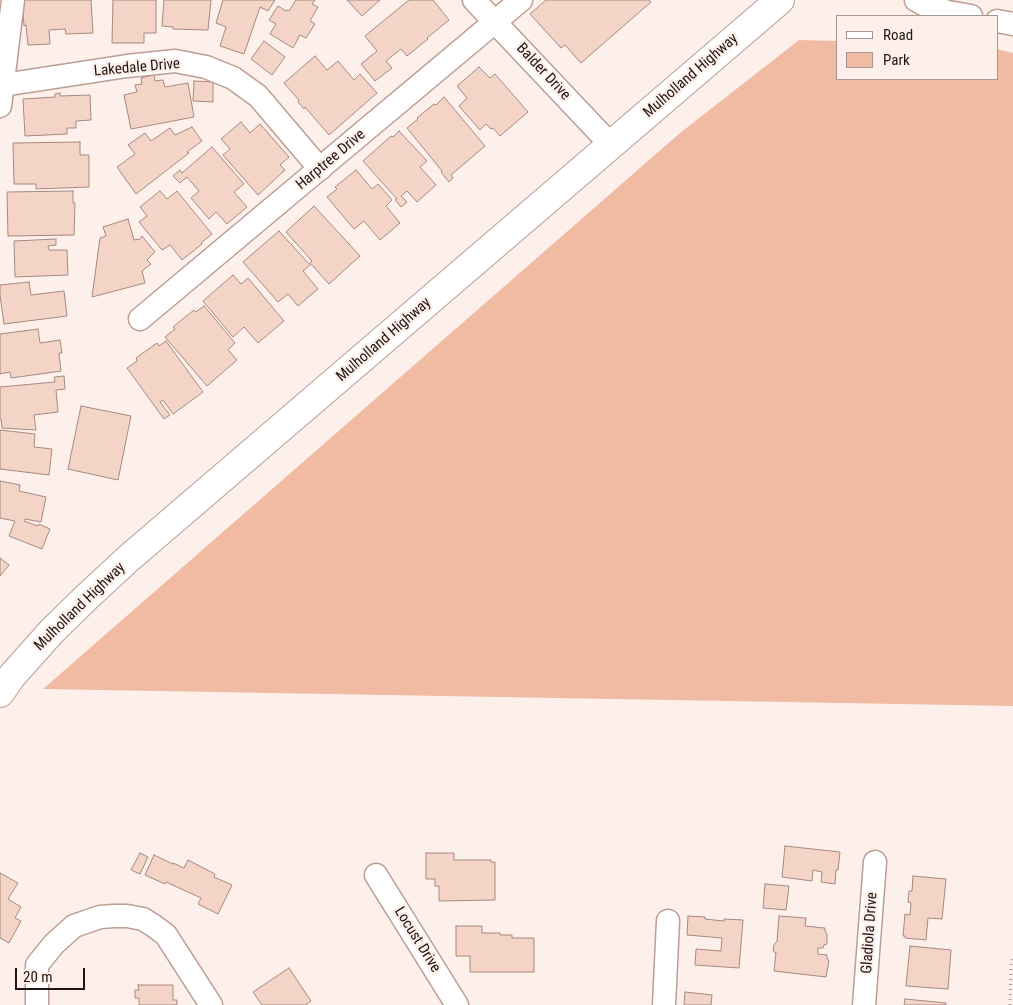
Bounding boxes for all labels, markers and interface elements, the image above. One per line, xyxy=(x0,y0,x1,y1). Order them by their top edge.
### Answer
legend xyxy=(836,15,998,80)
text: Road xyxy=(883,26,913,44)
street label: Mulholland Highway xyxy=(640,30,742,122)
street label: Balder Drive xyxy=(512,40,574,104)
text: Park xyxy=(883,51,910,69)
street label: Lakedale Drive xyxy=(93,55,181,81)
street label: Harptree Drive xyxy=(293,126,369,194)
street label: Mulholland Highway xyxy=(333,294,435,386)
street label: Mulholland Highway xyxy=(31,559,129,655)
street label: Gladiola Drive xyxy=(858,892,882,974)
street label: Locust Drive xyxy=(390,904,444,976)
scale bar xyxy=(18,958,88,990)
text: 20 m xyxy=(23,968,53,986)

